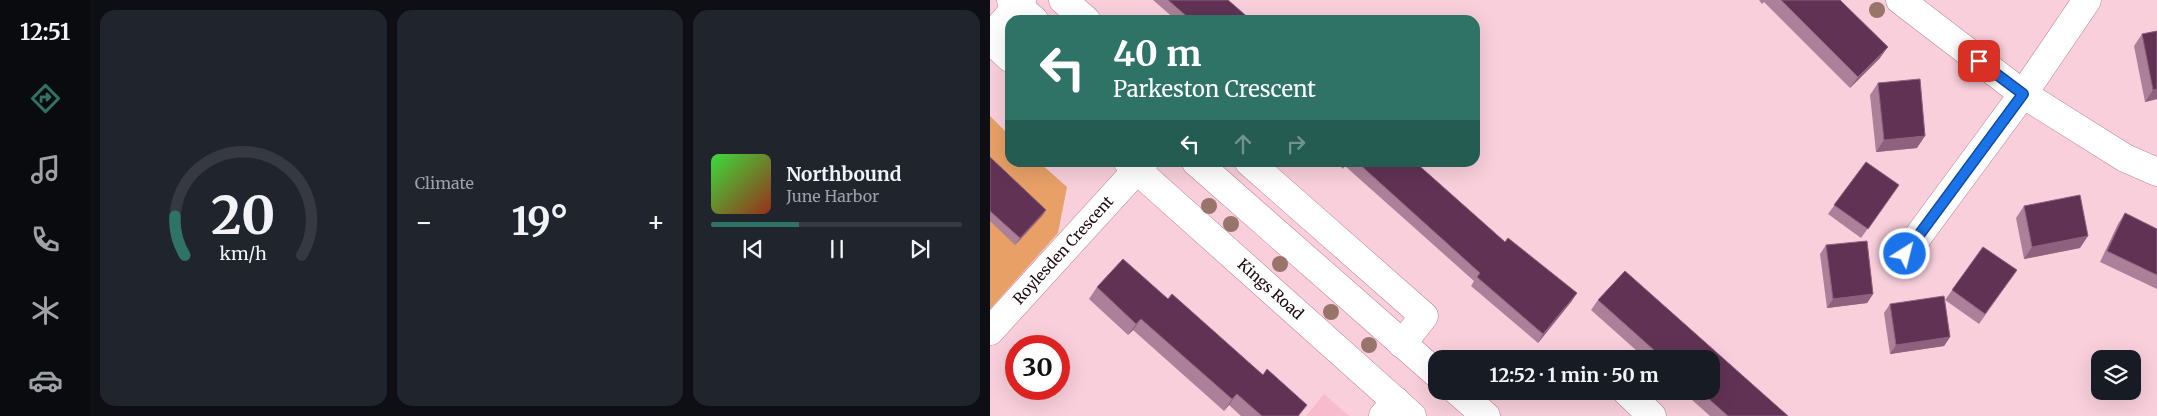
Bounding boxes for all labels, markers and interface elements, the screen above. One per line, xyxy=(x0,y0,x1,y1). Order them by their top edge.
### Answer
text: 12:51 xyxy=(20,18,70,46)
text: 40 m xyxy=(1113,32,1201,76)
icon: left xyxy=(1030,35,1095,100)
pin xyxy=(1958,40,2000,82)
icon: arrive xyxy=(1965,47,1993,75)
text: Parkeston Crescent xyxy=(1113,75,1316,103)
icon: directions xyxy=(28,81,63,116)
icon: left xyxy=(1176,130,1204,158)
icon: ahead xyxy=(1229,130,1257,158)
icon: right xyxy=(1282,130,1310,158)
icon: music xyxy=(28,152,63,187)
text: Northbound xyxy=(786,162,902,186)
text: Climate xyxy=(415,173,474,193)
text: 20 xyxy=(211,183,275,248)
text: June Harbor xyxy=(786,186,879,206)
street label: Roylesden Crescent xyxy=(1009,192,1117,308)
text: 19° xyxy=(511,198,568,245)
text: − xyxy=(415,204,433,240)
text: + xyxy=(647,204,665,240)
icon: phone xyxy=(28,222,63,257)
position arrow xyxy=(1878,227,1930,279)
icon: previous xyxy=(739,235,767,263)
icon: pause xyxy=(823,235,851,263)
icon: next xyxy=(906,235,934,263)
text: km/h xyxy=(220,242,267,265)
street label: Kings Road xyxy=(1234,255,1308,323)
icon: climate xyxy=(28,293,63,328)
speed limit sign: 30 xyxy=(1005,335,1070,400)
map controls xyxy=(2091,350,2141,400)
button: layers xyxy=(2091,350,2141,400)
icon: car xyxy=(28,363,63,398)
text: 12:52 · 1 min · 50 m xyxy=(1489,363,1659,387)

